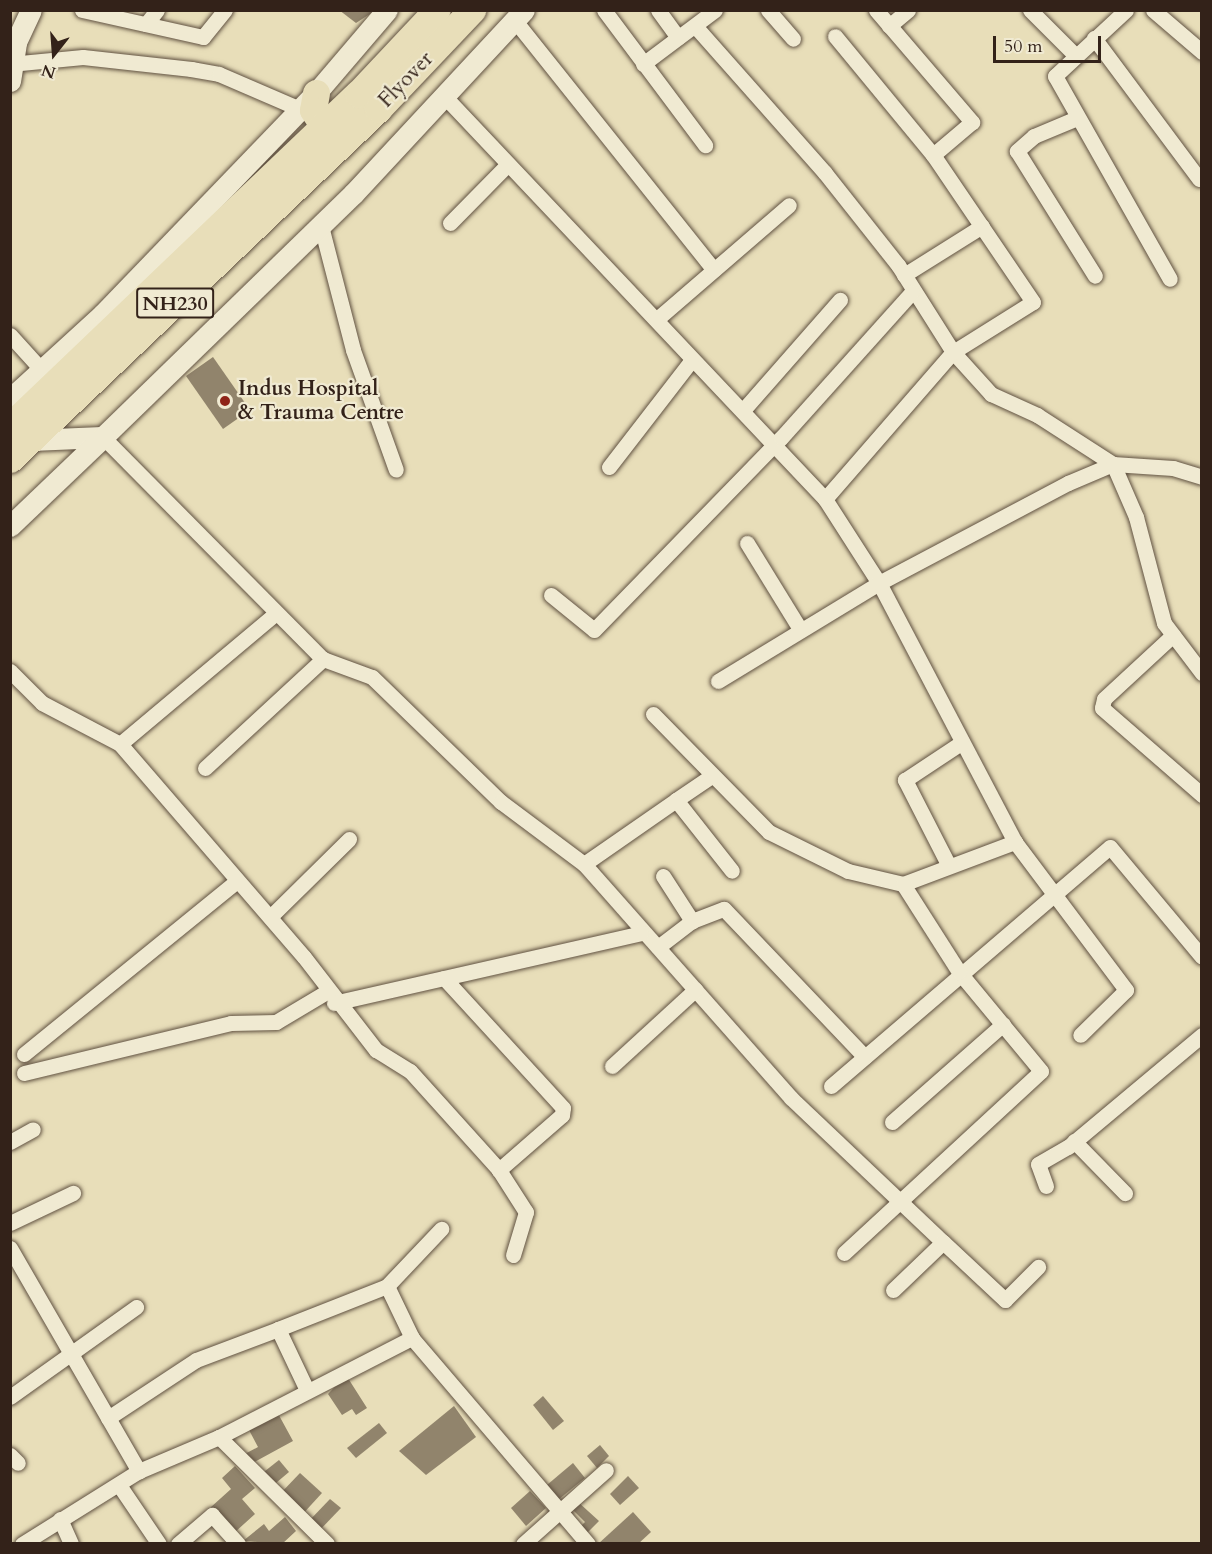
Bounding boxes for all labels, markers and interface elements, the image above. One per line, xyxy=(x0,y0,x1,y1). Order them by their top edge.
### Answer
north arrow xyxy=(24,24,84,84)
scale bar xyxy=(996,24,1104,62)
text: 50 m xyxy=(1004,34,1043,59)
street label: Flyover xyxy=(373,47,439,113)
text: N xyxy=(39,59,59,84)
road number: NH230 xyxy=(136,286,214,320)
place label: Indus Hospital & Trauma Centre xyxy=(238,376,404,426)
marker: Indus Hospital & Trauma Centre xyxy=(216,392,234,410)

